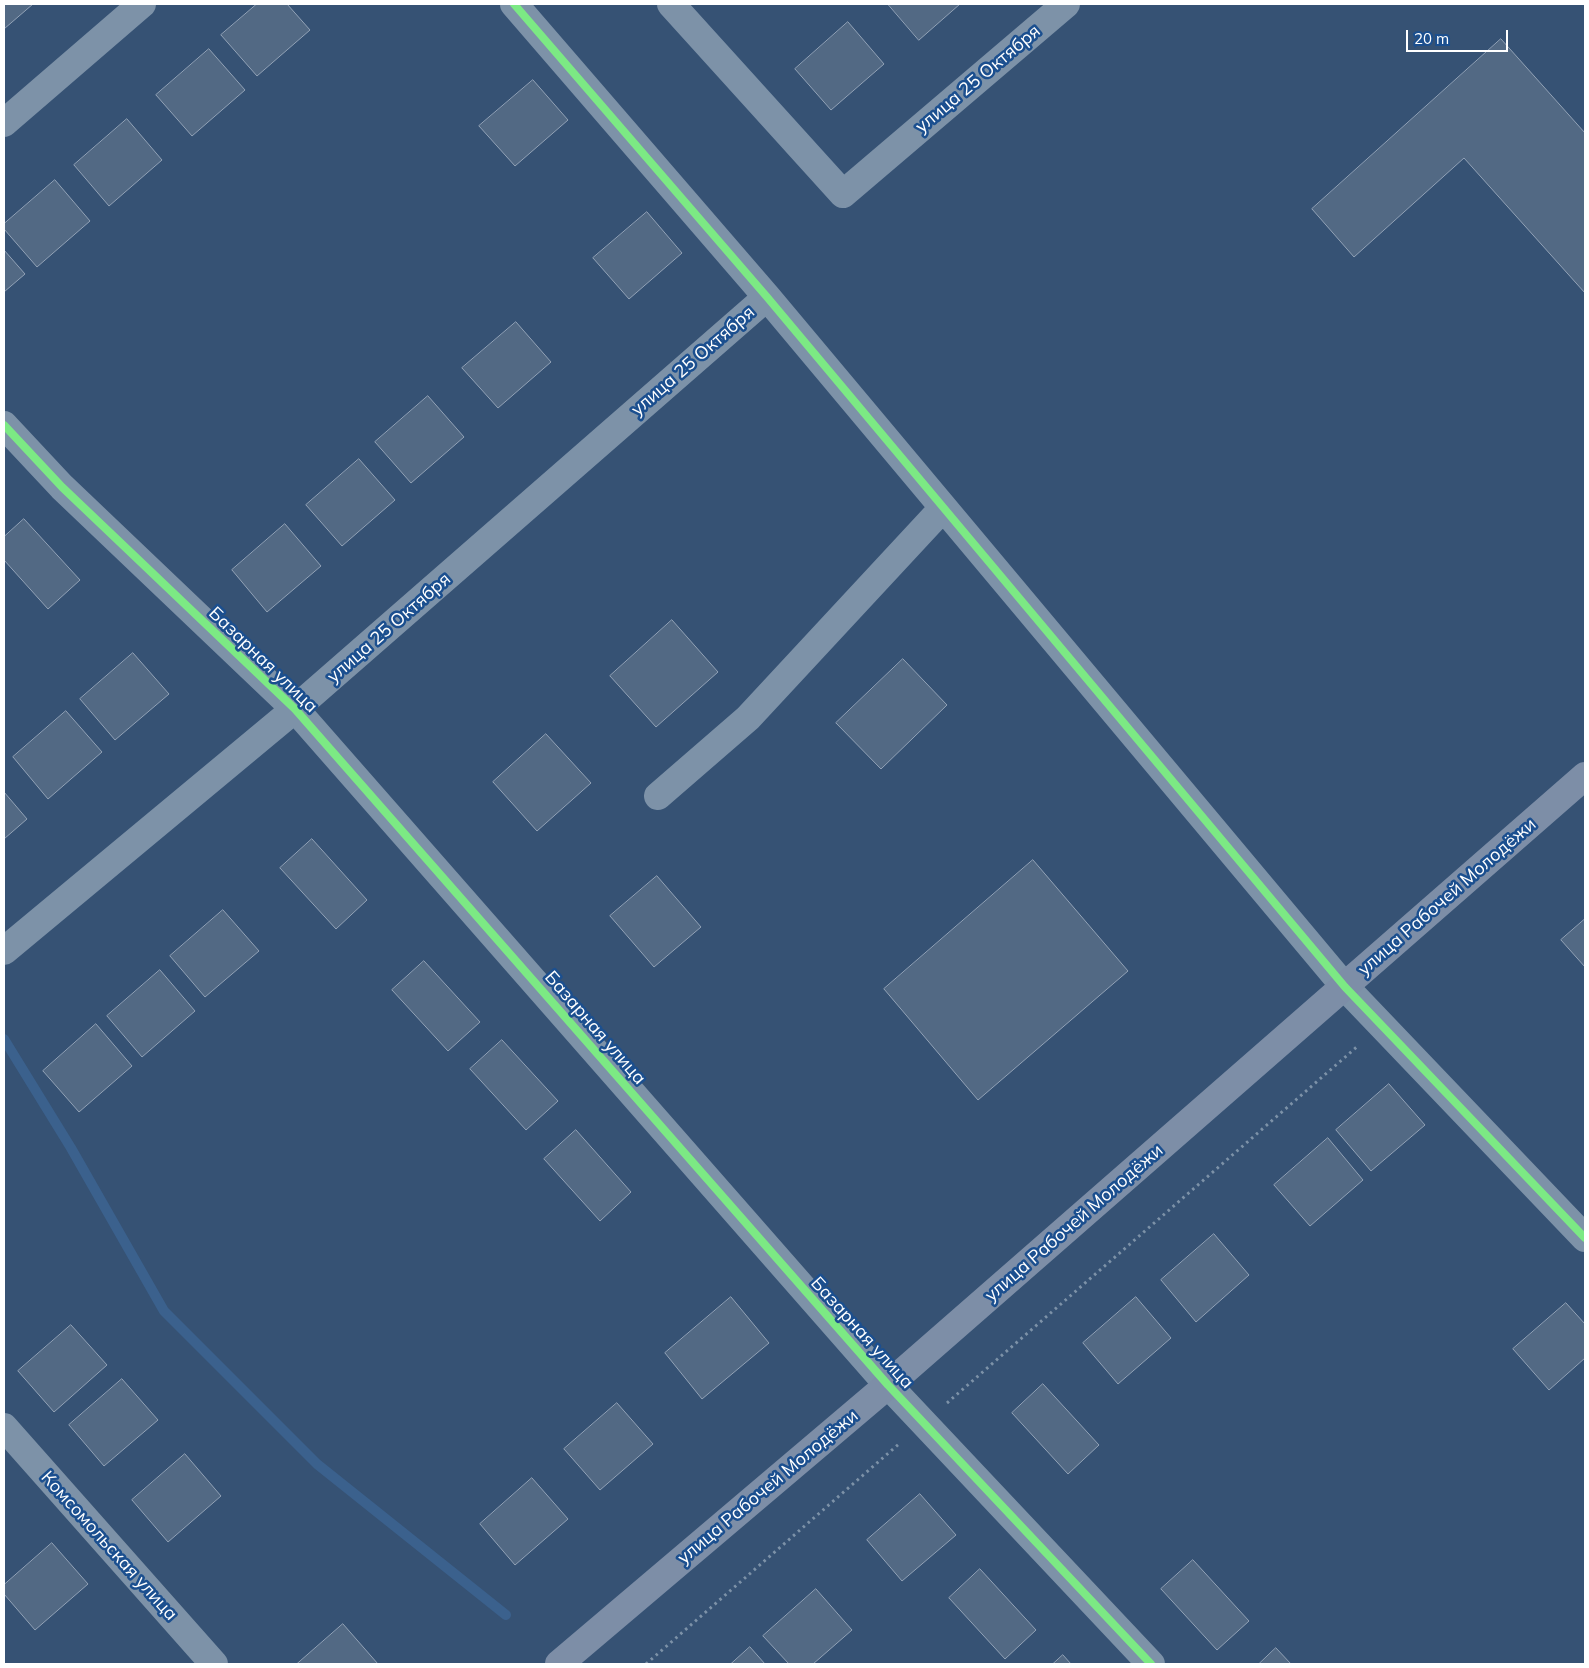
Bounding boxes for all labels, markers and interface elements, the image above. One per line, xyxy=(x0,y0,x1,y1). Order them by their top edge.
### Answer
street label: улица 25 Октября xyxy=(911,20,1045,138)
scale bar xyxy=(1409,20,1512,52)
text: 20 m xyxy=(1414,29,1449,48)
street label: улица 25 Октября xyxy=(627,302,759,420)
street label: улица 25 Октября xyxy=(323,569,455,687)
street label: Базарная улица xyxy=(204,603,322,717)
street label: улица Рабочей Молодёжи xyxy=(1353,814,1541,980)
street label: Базарная улица xyxy=(540,967,650,1089)
street label: улица Рабочей Молодёжи xyxy=(980,1140,1168,1306)
street label: Базарная улица xyxy=(806,1273,918,1393)
street label: улица Рабочей Молодёжи xyxy=(673,1405,863,1569)
street label: Комсомольская улица xyxy=(36,1467,182,1625)

